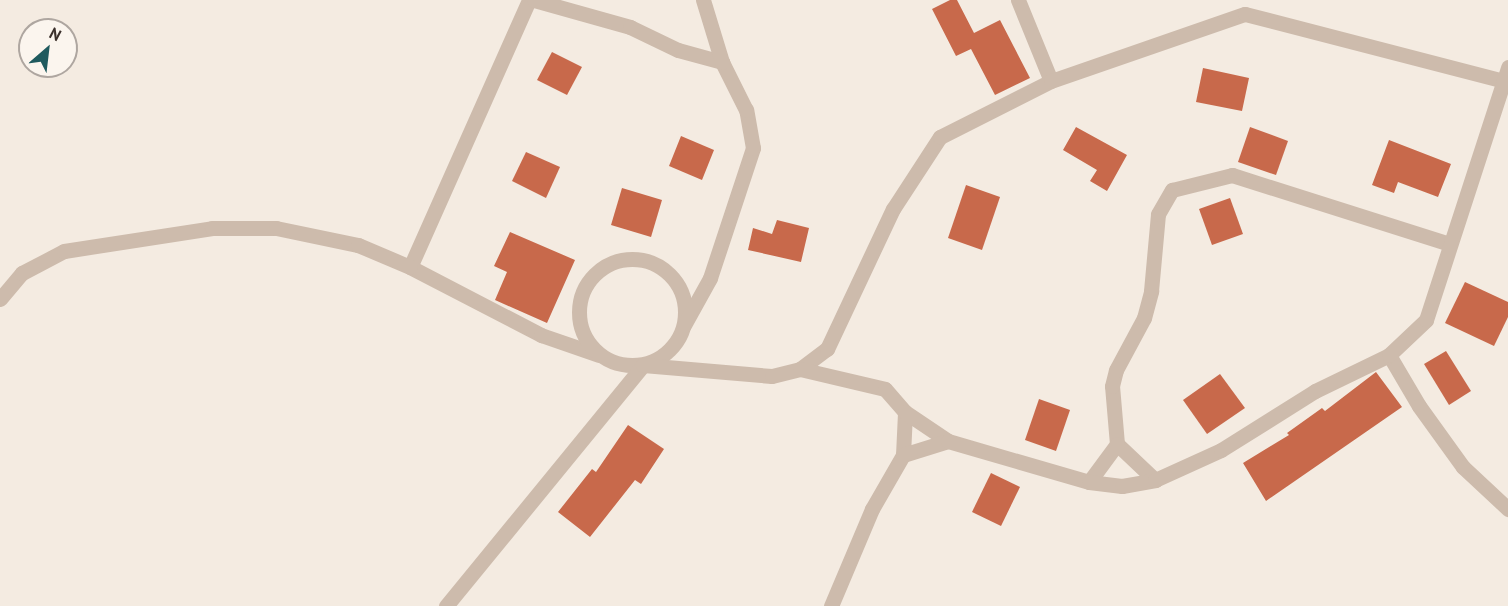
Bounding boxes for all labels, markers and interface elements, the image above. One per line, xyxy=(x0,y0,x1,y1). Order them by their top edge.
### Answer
north arrow xyxy=(18,18,78,78)
text: N xyxy=(46,23,65,45)

